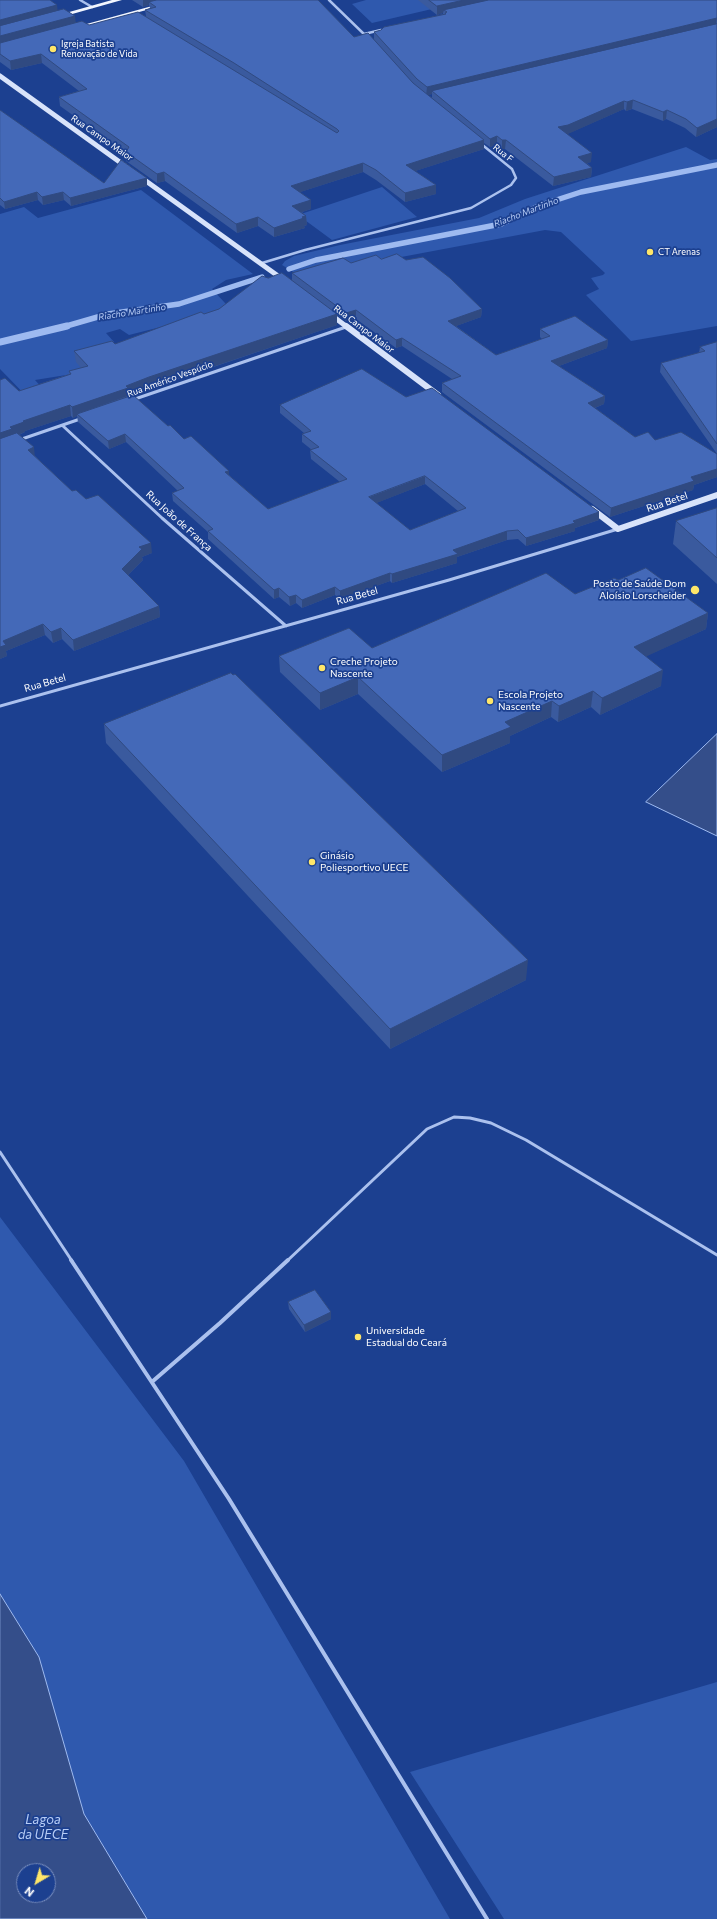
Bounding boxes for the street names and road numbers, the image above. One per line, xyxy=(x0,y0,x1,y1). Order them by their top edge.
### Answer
street label: Rua Campo Maior xyxy=(69,113,135,163)
street label: Rua F xyxy=(491,142,515,164)
street label: Rua Campo Maior xyxy=(332,303,396,355)
street label: Rua Américo Vespúcio xyxy=(126,358,214,400)
street label: Rua João de França xyxy=(143,488,215,554)
street label: Rua Betel xyxy=(645,489,689,515)
street label: Rua Betel xyxy=(335,584,379,608)
street label: Rua Betel xyxy=(23,671,67,695)

